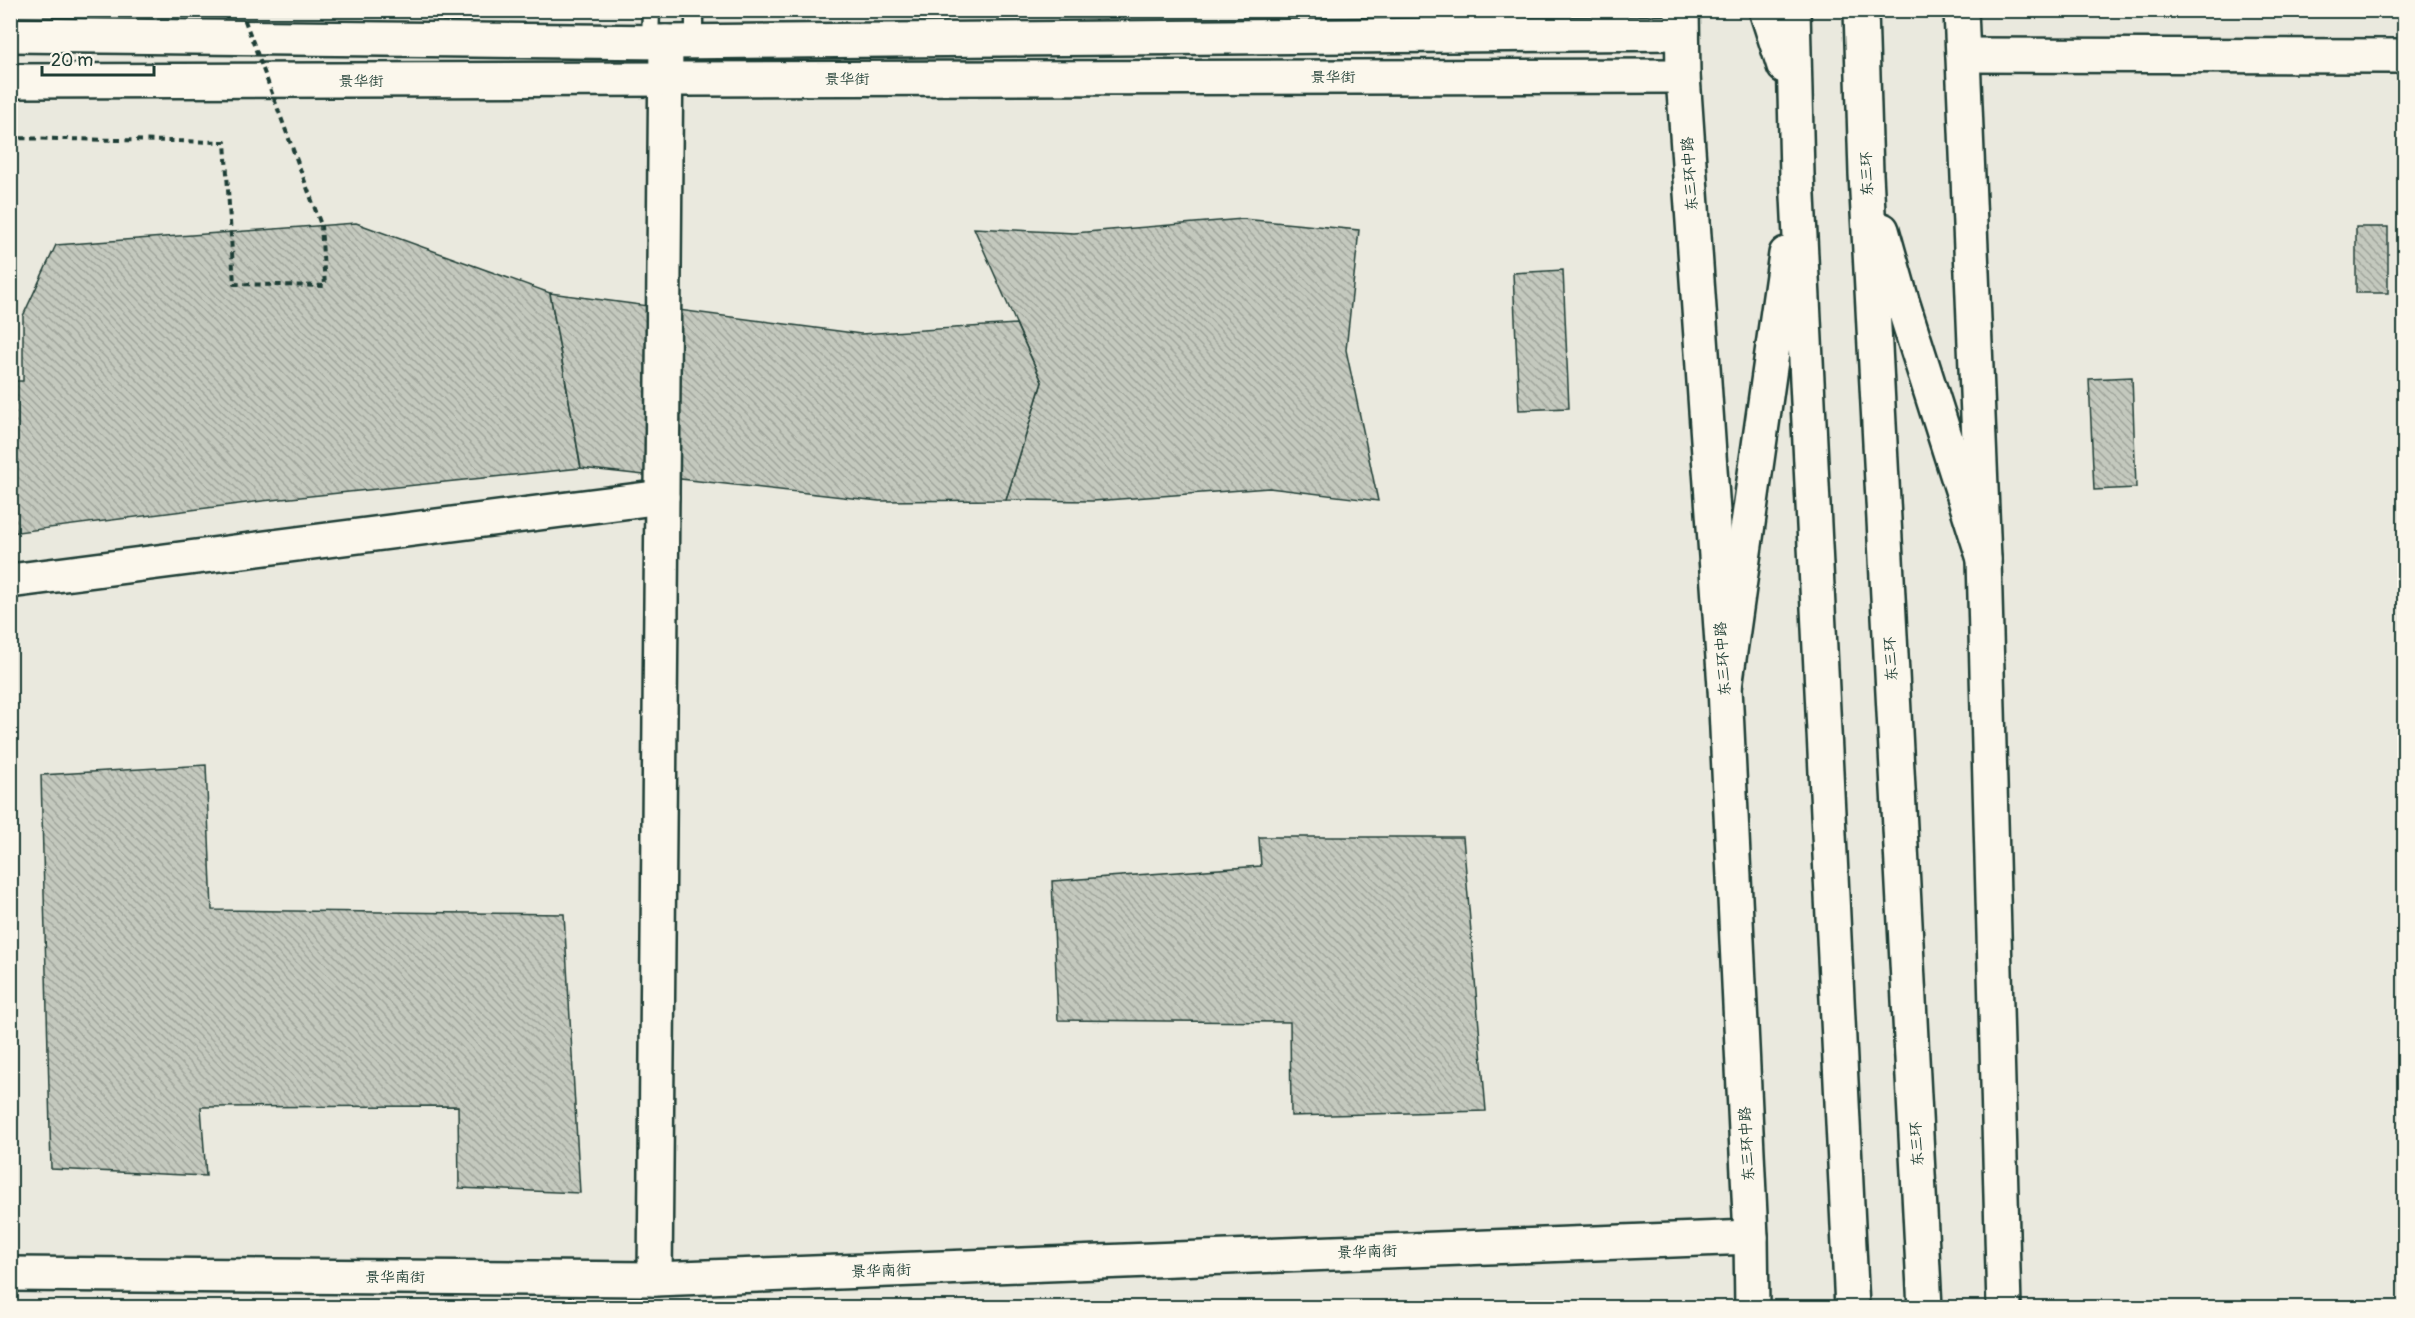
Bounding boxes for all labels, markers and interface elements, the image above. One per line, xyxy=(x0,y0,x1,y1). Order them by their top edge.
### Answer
scale bar xyxy=(42,39,154,77)
text: 20 m xyxy=(51,49,93,72)
street label: 景华街 xyxy=(1310,68,1356,87)
street label: 景华街 xyxy=(824,70,870,89)
street label: 景华街 xyxy=(338,72,384,91)
street label: 东三环中路 xyxy=(1678,136,1702,212)
street label: 东三环 xyxy=(1857,151,1877,197)
street label: 东三环中路 xyxy=(1711,621,1735,697)
street label: 东三环 xyxy=(1880,636,1902,682)
street label: 东三环中路 xyxy=(1736,1106,1758,1182)
street label: 东三环 xyxy=(1906,1121,1928,1167)
street label: 景华南街 xyxy=(1337,1241,1397,1263)
street label: 景华南街 xyxy=(851,1260,911,1282)
street label: 景华南街 xyxy=(365,1268,425,1287)

